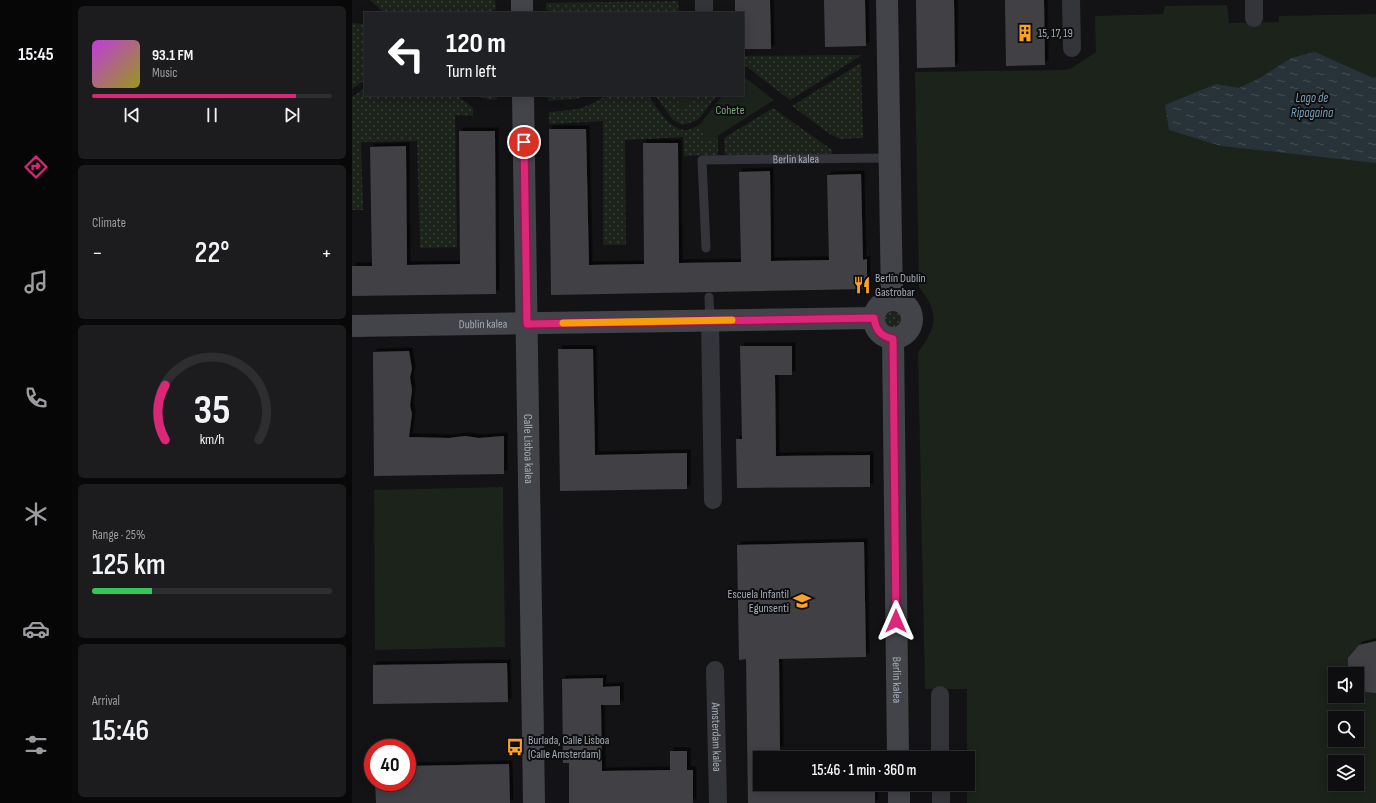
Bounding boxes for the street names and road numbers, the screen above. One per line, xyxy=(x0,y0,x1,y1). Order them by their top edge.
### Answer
street label: Berlin kalea xyxy=(773,151,820,167)
street label: Dublin kalea xyxy=(459,316,508,332)
street label: Calle Lisboa kalea xyxy=(520,414,537,484)
street label: Berlin kalea xyxy=(889,657,905,704)
street label: Amsterdam kalea xyxy=(708,701,725,772)

